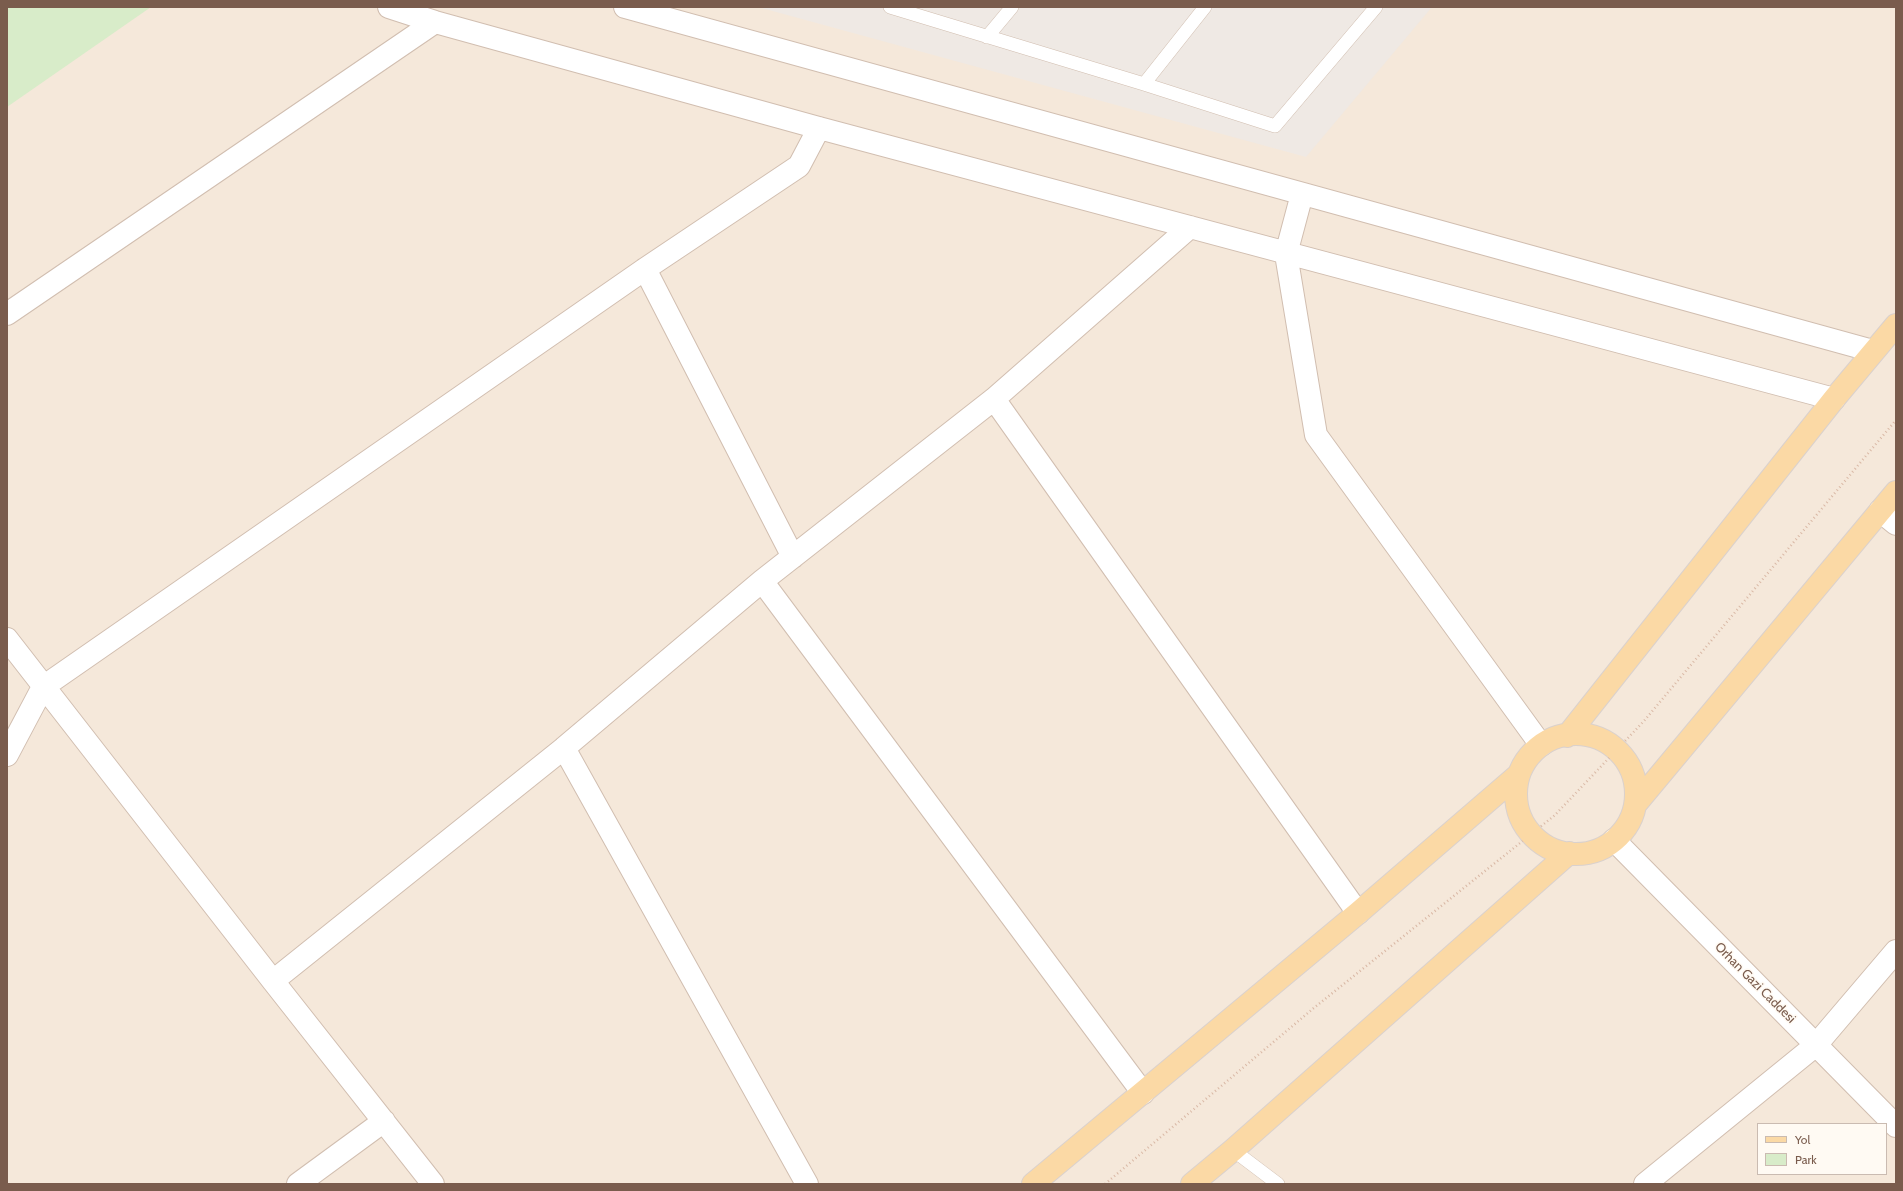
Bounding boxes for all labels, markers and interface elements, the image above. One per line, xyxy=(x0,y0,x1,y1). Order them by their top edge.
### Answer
street label: Orhan Gazi Caddesi xyxy=(1711,939,1799,1027)
legend xyxy=(1757,1123,1887,1175)
text: Yol xyxy=(1795,1132,1810,1147)
text: Park xyxy=(1795,1152,1817,1167)

